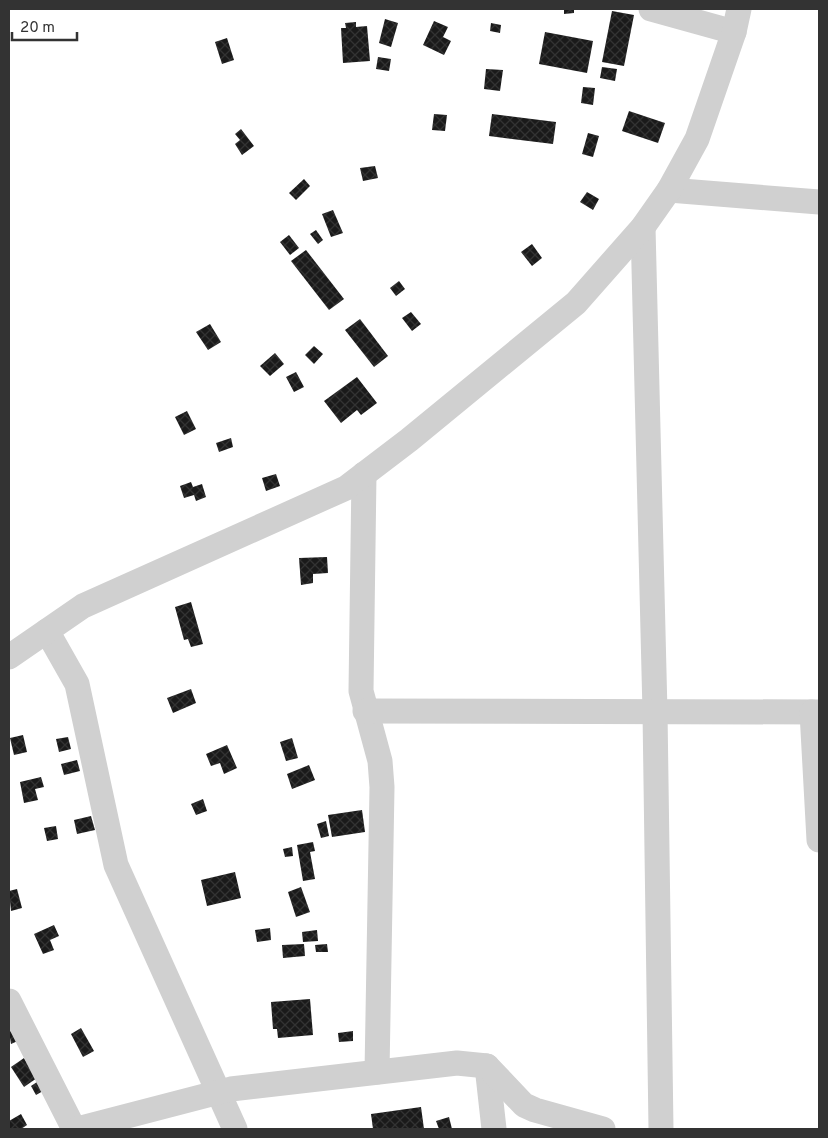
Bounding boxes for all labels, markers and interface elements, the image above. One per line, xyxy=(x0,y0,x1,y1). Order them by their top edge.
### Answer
scale bar xyxy=(12,10,78,42)
text: 20 m xyxy=(20,19,55,38)

